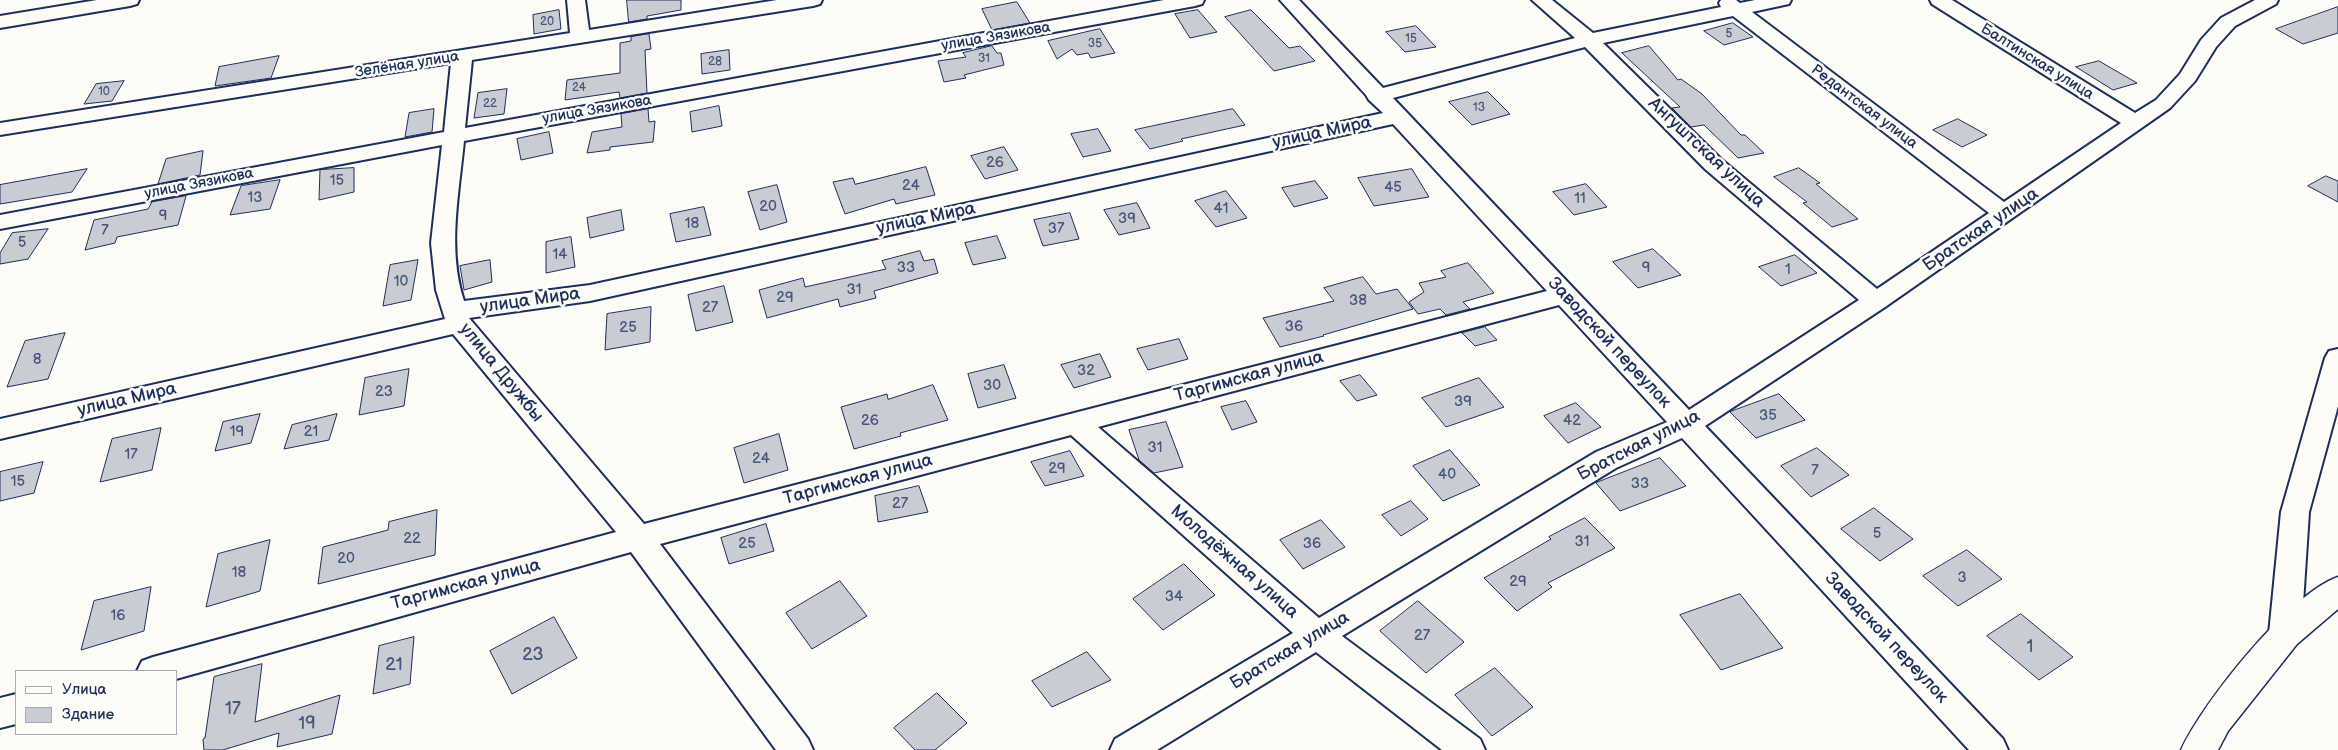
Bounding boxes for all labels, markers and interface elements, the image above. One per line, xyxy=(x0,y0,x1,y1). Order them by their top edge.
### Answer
house number: 20 xyxy=(540,15,554,29)
street label: улица Зязикова xyxy=(940,19,1052,55)
street label: Балтинская улица xyxy=(1977,20,2097,104)
house number: 5 xyxy=(1726,27,1732,41)
house number: 15 xyxy=(1405,32,1417,46)
house number: 35 xyxy=(1088,37,1102,51)
street label: Зелёная улица xyxy=(354,48,460,82)
house number: 31 xyxy=(978,52,990,66)
house number: 28 xyxy=(708,55,722,69)
street label: Редантская улица xyxy=(1807,61,1921,153)
house number: 24 xyxy=(572,81,586,95)
house number: 10 xyxy=(98,85,110,99)
street label: улица Зязикова xyxy=(541,92,653,128)
street label: Ангуштская улица xyxy=(1643,93,1769,213)
house number: 22 xyxy=(483,97,497,111)
house number: 13 xyxy=(1473,101,1485,115)
street label: улица Мира xyxy=(1271,112,1373,154)
house number: 26 xyxy=(986,154,1004,172)
street label: улица Зязикова xyxy=(143,165,255,203)
house number: 15 xyxy=(330,172,344,190)
house number: 24 xyxy=(902,177,920,195)
house number: 45 xyxy=(1384,179,1402,197)
street label: Братская улица xyxy=(1919,183,2043,277)
house number: 13 xyxy=(247,189,263,207)
house number: 11 xyxy=(1574,190,1586,208)
house number: 20 xyxy=(759,198,777,216)
street label: улица Мира xyxy=(875,198,977,240)
house number: 41 xyxy=(1214,200,1228,218)
house number: 9 xyxy=(159,207,167,225)
house number: 39 xyxy=(1118,210,1136,228)
house number: 18 xyxy=(685,215,699,233)
house number: 37 xyxy=(1048,220,1064,238)
house number: 7 xyxy=(101,222,109,240)
house number: 5 xyxy=(18,234,26,252)
house number: 14 xyxy=(553,246,567,264)
house number: 33 xyxy=(897,259,915,277)
house number: 9 xyxy=(1642,259,1650,277)
house number: 1 xyxy=(1785,261,1791,279)
house number: 10 xyxy=(394,273,408,291)
street label: Заводской переулок xyxy=(1543,273,1675,413)
house number: 31 xyxy=(846,281,862,299)
street label: улица Мира xyxy=(479,283,581,319)
house number: 29 xyxy=(776,289,794,307)
house number: 38 xyxy=(1349,292,1367,310)
house number: 27 xyxy=(702,299,718,317)
house number: 36 xyxy=(1285,318,1303,336)
street label: улица Дружбы xyxy=(454,319,548,427)
house number: 25 xyxy=(619,319,637,337)
street label: Таргимская улица xyxy=(1172,347,1326,407)
house number: 8 xyxy=(33,351,41,369)
house number: 32 xyxy=(1077,362,1095,380)
house number: 30 xyxy=(983,377,1001,395)
street label: улица Мира xyxy=(76,378,178,422)
house number: 23 xyxy=(375,383,393,401)
house number: 39 xyxy=(1454,393,1472,411)
street label: Братская улица xyxy=(1574,406,1704,486)
house number: 35 xyxy=(1759,407,1777,425)
house number: 26 xyxy=(861,412,879,430)
house number: 42 xyxy=(1563,412,1581,430)
house number: 19 xyxy=(230,423,244,441)
house number: 21 xyxy=(304,423,318,441)
house number: 31 xyxy=(1147,439,1163,457)
house number: 17 xyxy=(124,446,138,464)
house number: 24 xyxy=(752,450,770,468)
street label: Таргимская улица xyxy=(781,450,935,510)
house number: 29 xyxy=(1048,460,1066,478)
house number: 7 xyxy=(1811,462,1819,480)
house number: 40 xyxy=(1438,466,1456,484)
house number: 15 xyxy=(11,473,25,491)
house number: 33 xyxy=(1631,475,1649,493)
house number: 27 xyxy=(892,495,908,513)
street label: Молодёжная улица xyxy=(1166,501,1302,623)
house number: 5 xyxy=(1873,525,1881,543)
house number: 22 xyxy=(403,530,421,548)
house number: 31 xyxy=(1574,533,1590,551)
house number: 25 xyxy=(738,535,756,553)
house number: 36 xyxy=(1303,535,1321,553)
house number: 20 xyxy=(337,550,355,568)
street label: Таргимская улица xyxy=(389,555,543,615)
house number: 18 xyxy=(232,564,246,582)
street label: Заводской переулок xyxy=(1820,568,1952,708)
house number: 3 xyxy=(1957,569,1967,587)
house number: 29 xyxy=(1509,573,1527,591)
house number: 34 xyxy=(1165,588,1183,606)
house number: 16 xyxy=(111,607,125,625)
street label: Братская улица xyxy=(1227,607,1353,695)
house number: 27 xyxy=(1414,627,1430,645)
house number: 1 xyxy=(2027,636,2033,658)
house number: 23 xyxy=(522,644,544,666)
house number: 21 xyxy=(385,654,403,676)
legend xyxy=(15,670,178,735)
text: Улица xyxy=(62,680,106,699)
house number: 17 xyxy=(225,698,241,720)
text: Здание xyxy=(62,705,114,724)
house number: 19 xyxy=(298,713,316,735)

